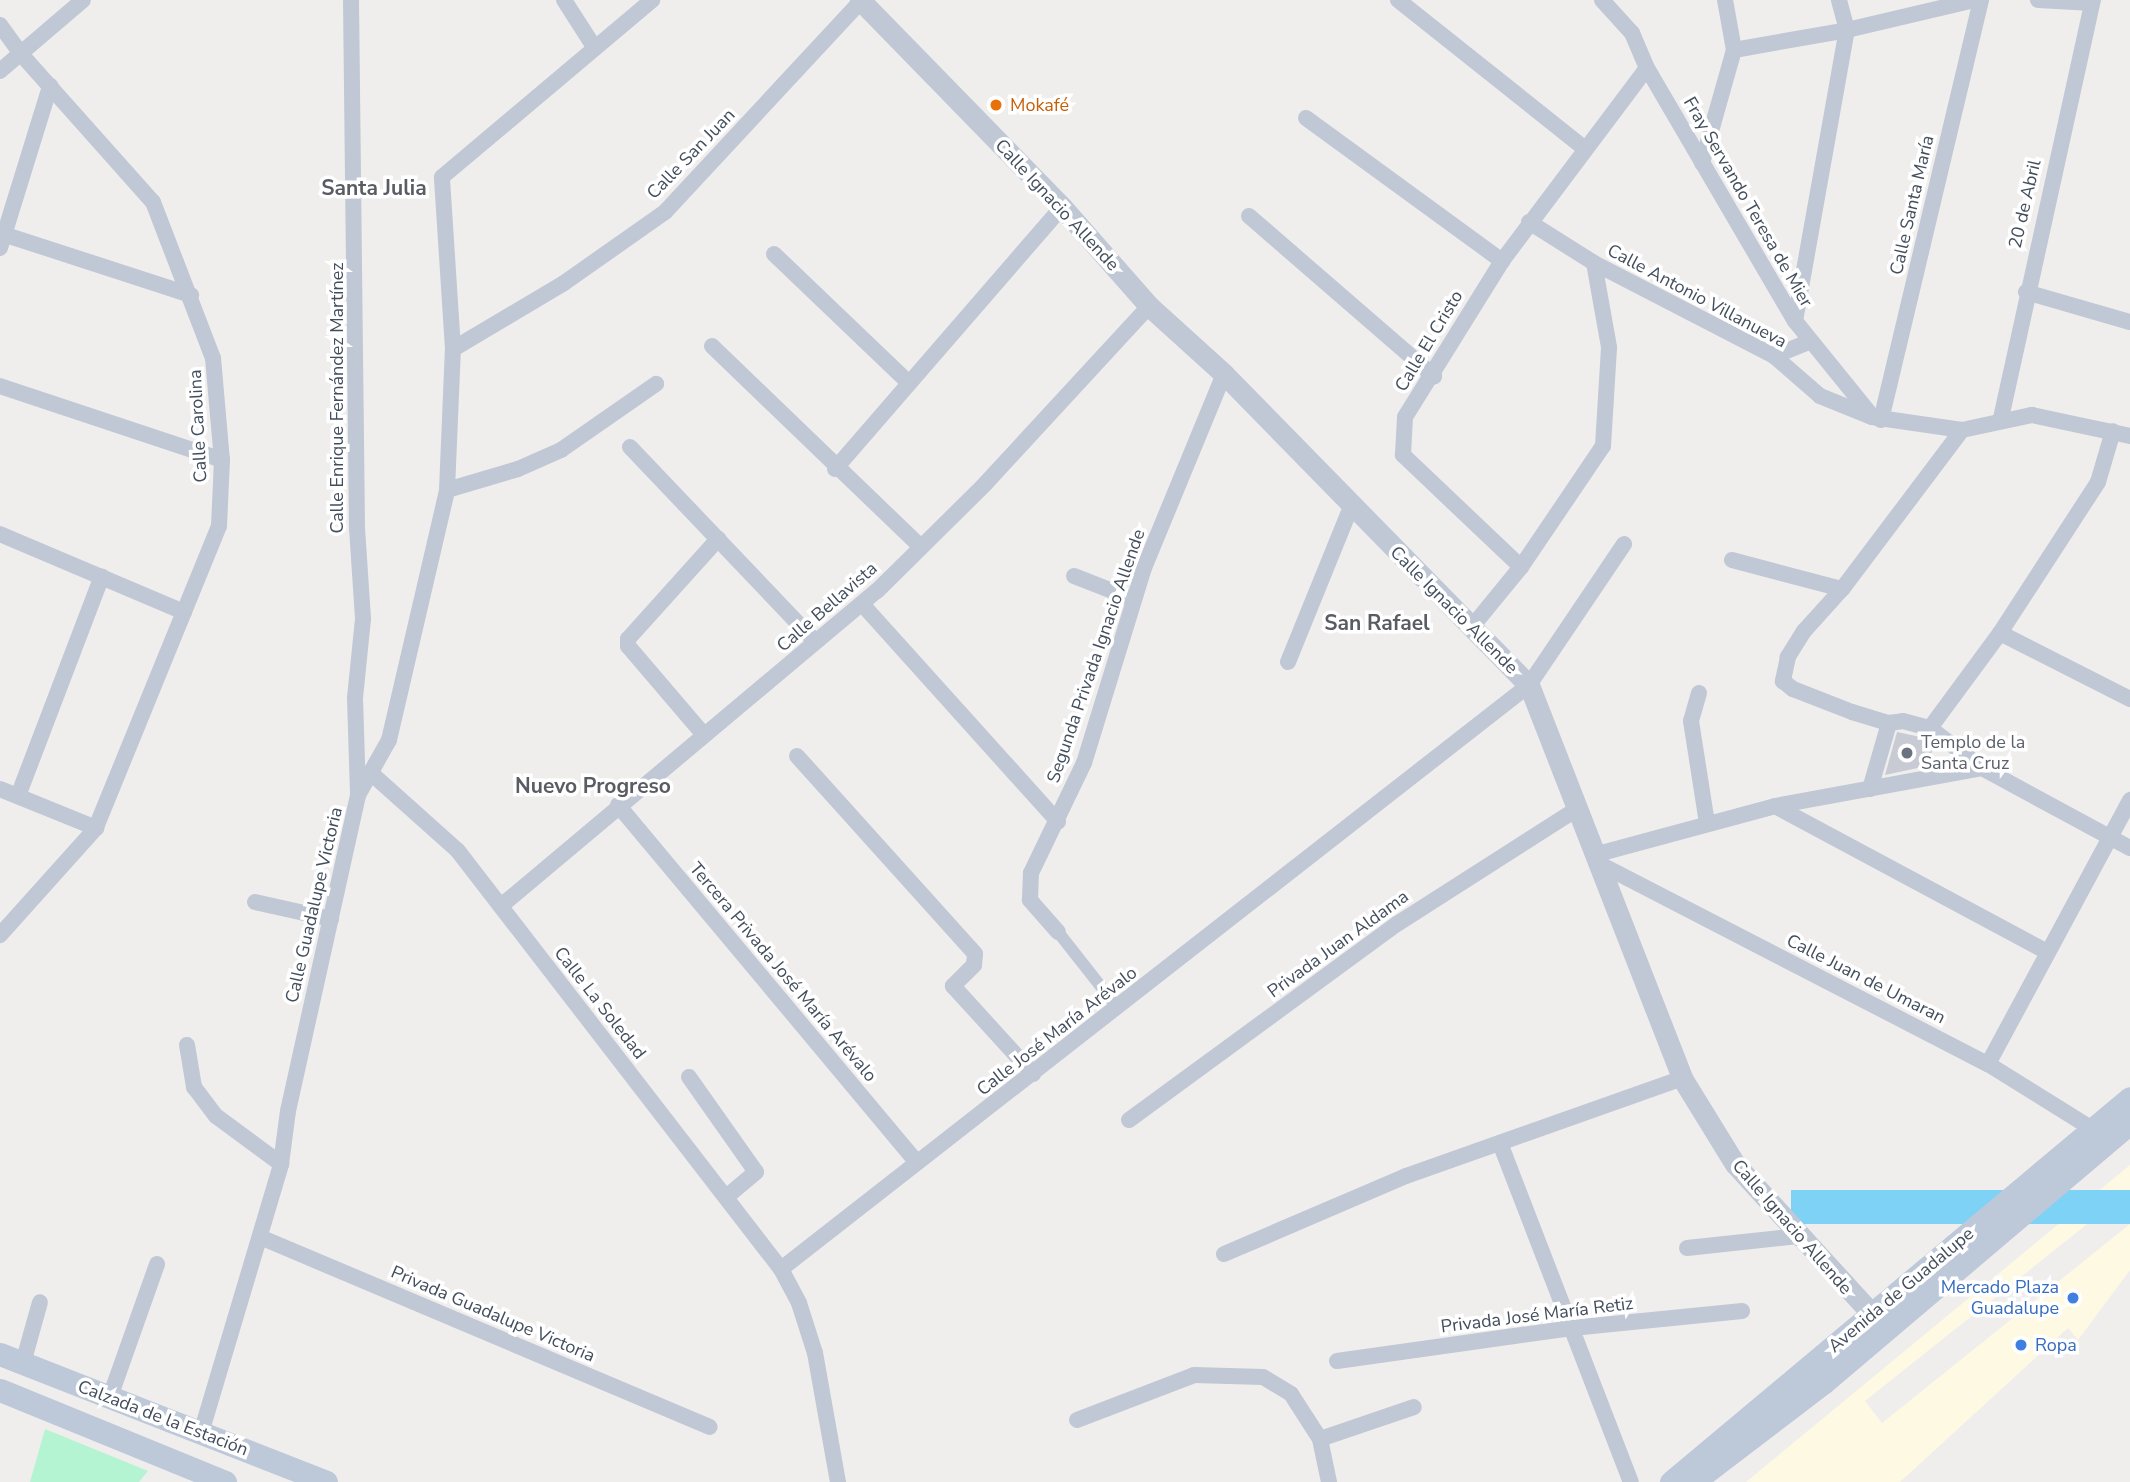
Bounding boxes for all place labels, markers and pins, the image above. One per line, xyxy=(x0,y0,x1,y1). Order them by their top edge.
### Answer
place label: Mokafé xyxy=(1010,94,1069,116)
marker: Mokafé xyxy=(988,97,1004,113)
place label: Templo de la Santa Cruz xyxy=(1921,732,2025,774)
marker: Templo de la Santa Cruz xyxy=(1899,745,1915,761)
place label: Mercado Plaza Guadalupe xyxy=(1941,1277,2059,1320)
marker: Mercado Plaza Guadalupe xyxy=(2065,1290,2081,1306)
place label: Ropa xyxy=(2035,1334,2077,1356)
marker: Ropa xyxy=(2013,1337,2029,1353)

